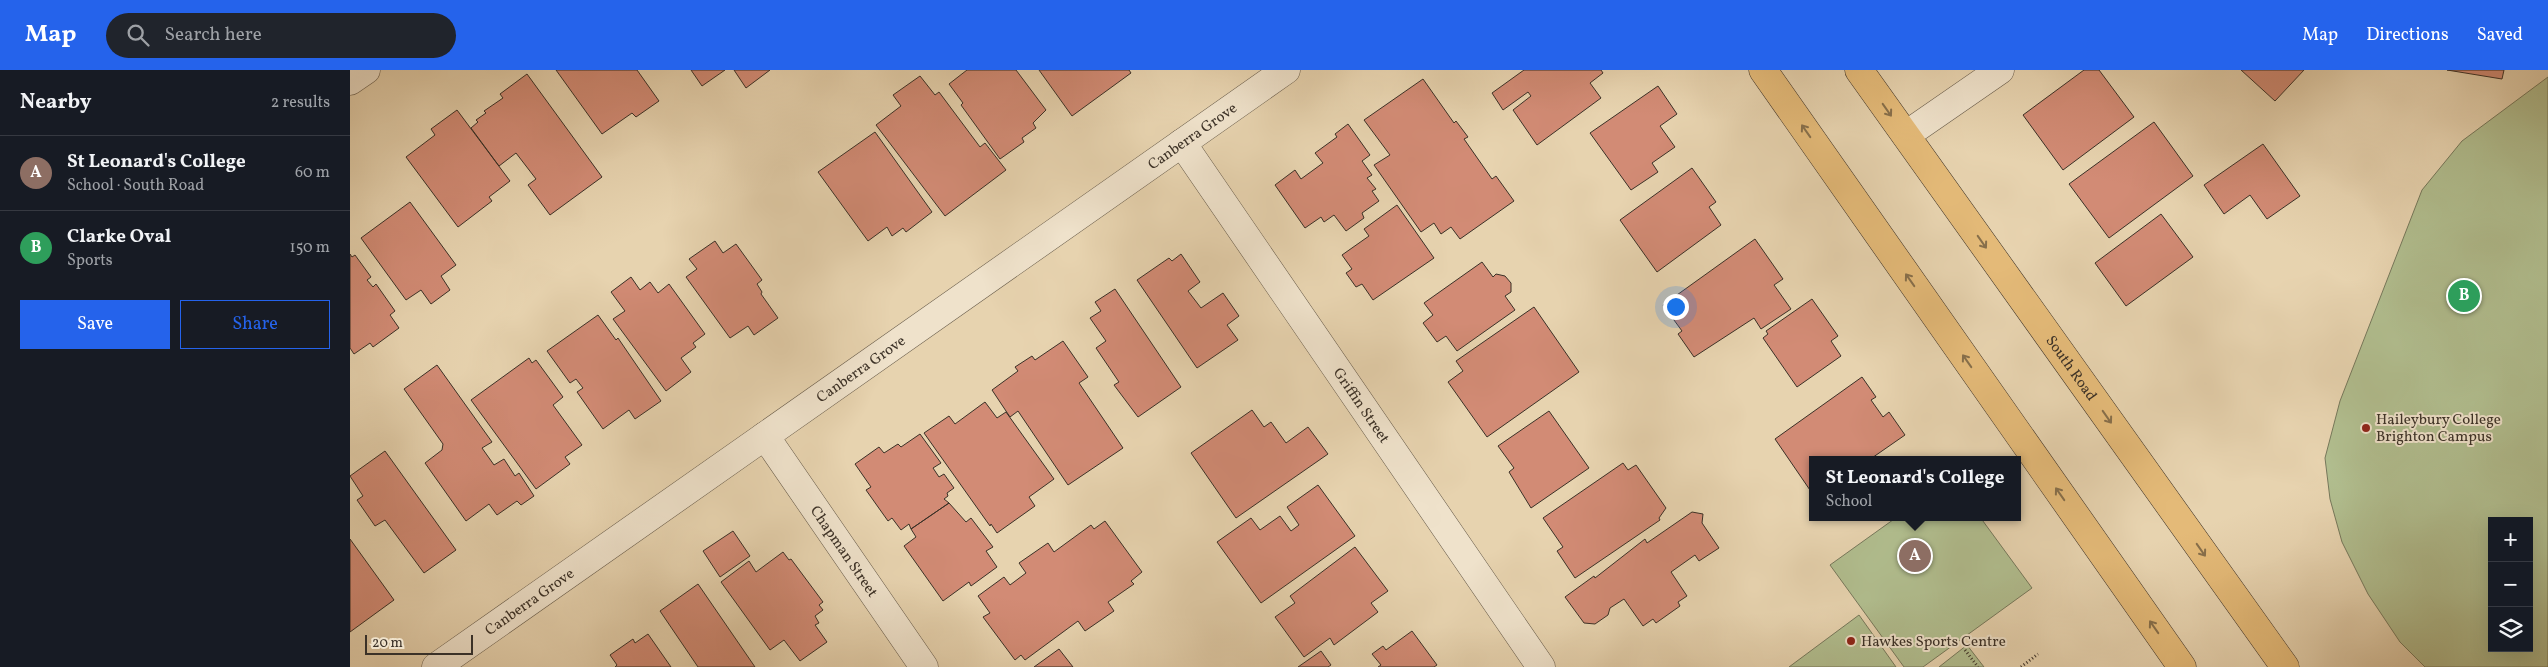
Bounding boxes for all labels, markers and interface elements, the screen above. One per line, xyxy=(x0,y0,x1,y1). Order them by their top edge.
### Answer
search box xyxy=(106,13,456,58)
text: Map xyxy=(25,18,76,52)
icon: search xyxy=(124,21,152,49)
text: Search here xyxy=(164,22,262,48)
text: Map xyxy=(2302,23,2338,48)
text: Directions xyxy=(2366,23,2449,48)
text: Saved xyxy=(2477,23,2523,48)
text: Nearby xyxy=(20,88,91,117)
text: 2 results xyxy=(271,92,330,114)
street label: Canberra Grove xyxy=(1144,98,1242,176)
one-way arrow xyxy=(1882,103,1893,116)
one-way arrow xyxy=(1801,124,1811,138)
text: St Leonard's College xyxy=(67,149,246,175)
text: A xyxy=(30,162,42,184)
text: 60 m xyxy=(295,162,330,184)
text: School · South Road xyxy=(67,175,204,197)
text: Clarke Oval xyxy=(67,224,171,250)
one-way arrow xyxy=(1977,235,1987,249)
text: B xyxy=(31,237,41,259)
text: 150 m xyxy=(289,237,330,259)
text: Sports xyxy=(67,250,113,272)
one-way arrow xyxy=(1905,273,1915,287)
pin: B xyxy=(2448,277,2480,315)
your location xyxy=(1663,294,1689,320)
button: Save xyxy=(20,300,170,349)
button: Share xyxy=(180,300,330,349)
street label: Canberra Grove xyxy=(813,331,910,409)
street label: South Road xyxy=(2040,332,2101,406)
one-way arrow xyxy=(1962,354,1972,368)
street label: Griffin Street xyxy=(1327,364,1394,448)
one-way arrow xyxy=(2101,410,2112,423)
place label: Haileybury College Brighton Campus xyxy=(2376,410,2501,448)
marker: Haileybury College Brighton Campus xyxy=(2360,422,2372,434)
popup xyxy=(1809,456,2021,521)
text: St Leonard's College xyxy=(1826,465,2004,491)
one-way arrow xyxy=(2055,487,2065,501)
text: School xyxy=(1826,491,1872,513)
street label: Chapman Street xyxy=(804,502,882,602)
map controls xyxy=(2488,517,2533,652)
button: + xyxy=(2488,517,2533,562)
pin: A xyxy=(1899,537,1931,575)
one-way arrow xyxy=(2196,542,2206,556)
button: − xyxy=(2488,562,2533,607)
street label: Canberra Grove xyxy=(481,564,579,641)
button: layers xyxy=(2488,607,2533,652)
one-way arrow xyxy=(2149,620,2159,634)
scale bar xyxy=(365,632,472,655)
place label: Hawkes Sports Centre xyxy=(1861,632,2006,653)
text: 20 m xyxy=(372,634,403,653)
marker: Hawkes Sports Centre xyxy=(1845,635,1857,647)

